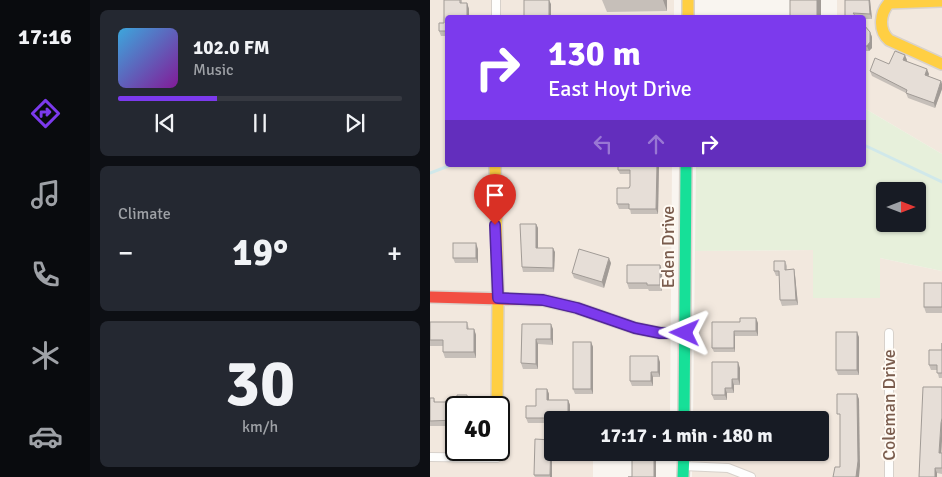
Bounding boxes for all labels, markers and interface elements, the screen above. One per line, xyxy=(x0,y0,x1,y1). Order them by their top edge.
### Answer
text: 17:16 xyxy=(18,23,72,50)
text: 130 m xyxy=(548,32,641,75)
icon: right xyxy=(465,35,530,100)
text: 102.0 FM xyxy=(193,36,270,60)
text: Music xyxy=(193,60,234,80)
text: East Hoyt Drive xyxy=(548,75,692,102)
icon: directions xyxy=(28,96,63,131)
icon: previous xyxy=(151,109,179,137)
icon: pause xyxy=(246,109,274,137)
icon: next xyxy=(341,109,369,137)
icon: left xyxy=(589,130,617,158)
icon: ahead xyxy=(642,130,670,158)
icon: right xyxy=(695,130,723,158)
pin xyxy=(474,174,516,225)
icon: music xyxy=(28,177,63,212)
icon: arrive xyxy=(481,181,509,209)
north arrow xyxy=(876,182,926,232)
map controls xyxy=(876,182,926,232)
text: Climate xyxy=(118,204,171,224)
street label: Eden Drive xyxy=(657,206,679,288)
text: 19° xyxy=(232,229,288,276)
text: − xyxy=(118,236,133,270)
text: + xyxy=(387,236,402,270)
icon: phone xyxy=(28,257,63,292)
position arrow xyxy=(658,306,710,358)
icon: climate xyxy=(28,338,63,373)
text: 30 xyxy=(225,344,295,424)
street label: Coleman Drive xyxy=(878,349,900,461)
speed limit sign: 40 xyxy=(445,396,510,461)
text: km/h xyxy=(242,417,278,437)
icon: car xyxy=(28,419,63,454)
text: 17:17 · 1 min · 180 m xyxy=(600,424,773,448)

